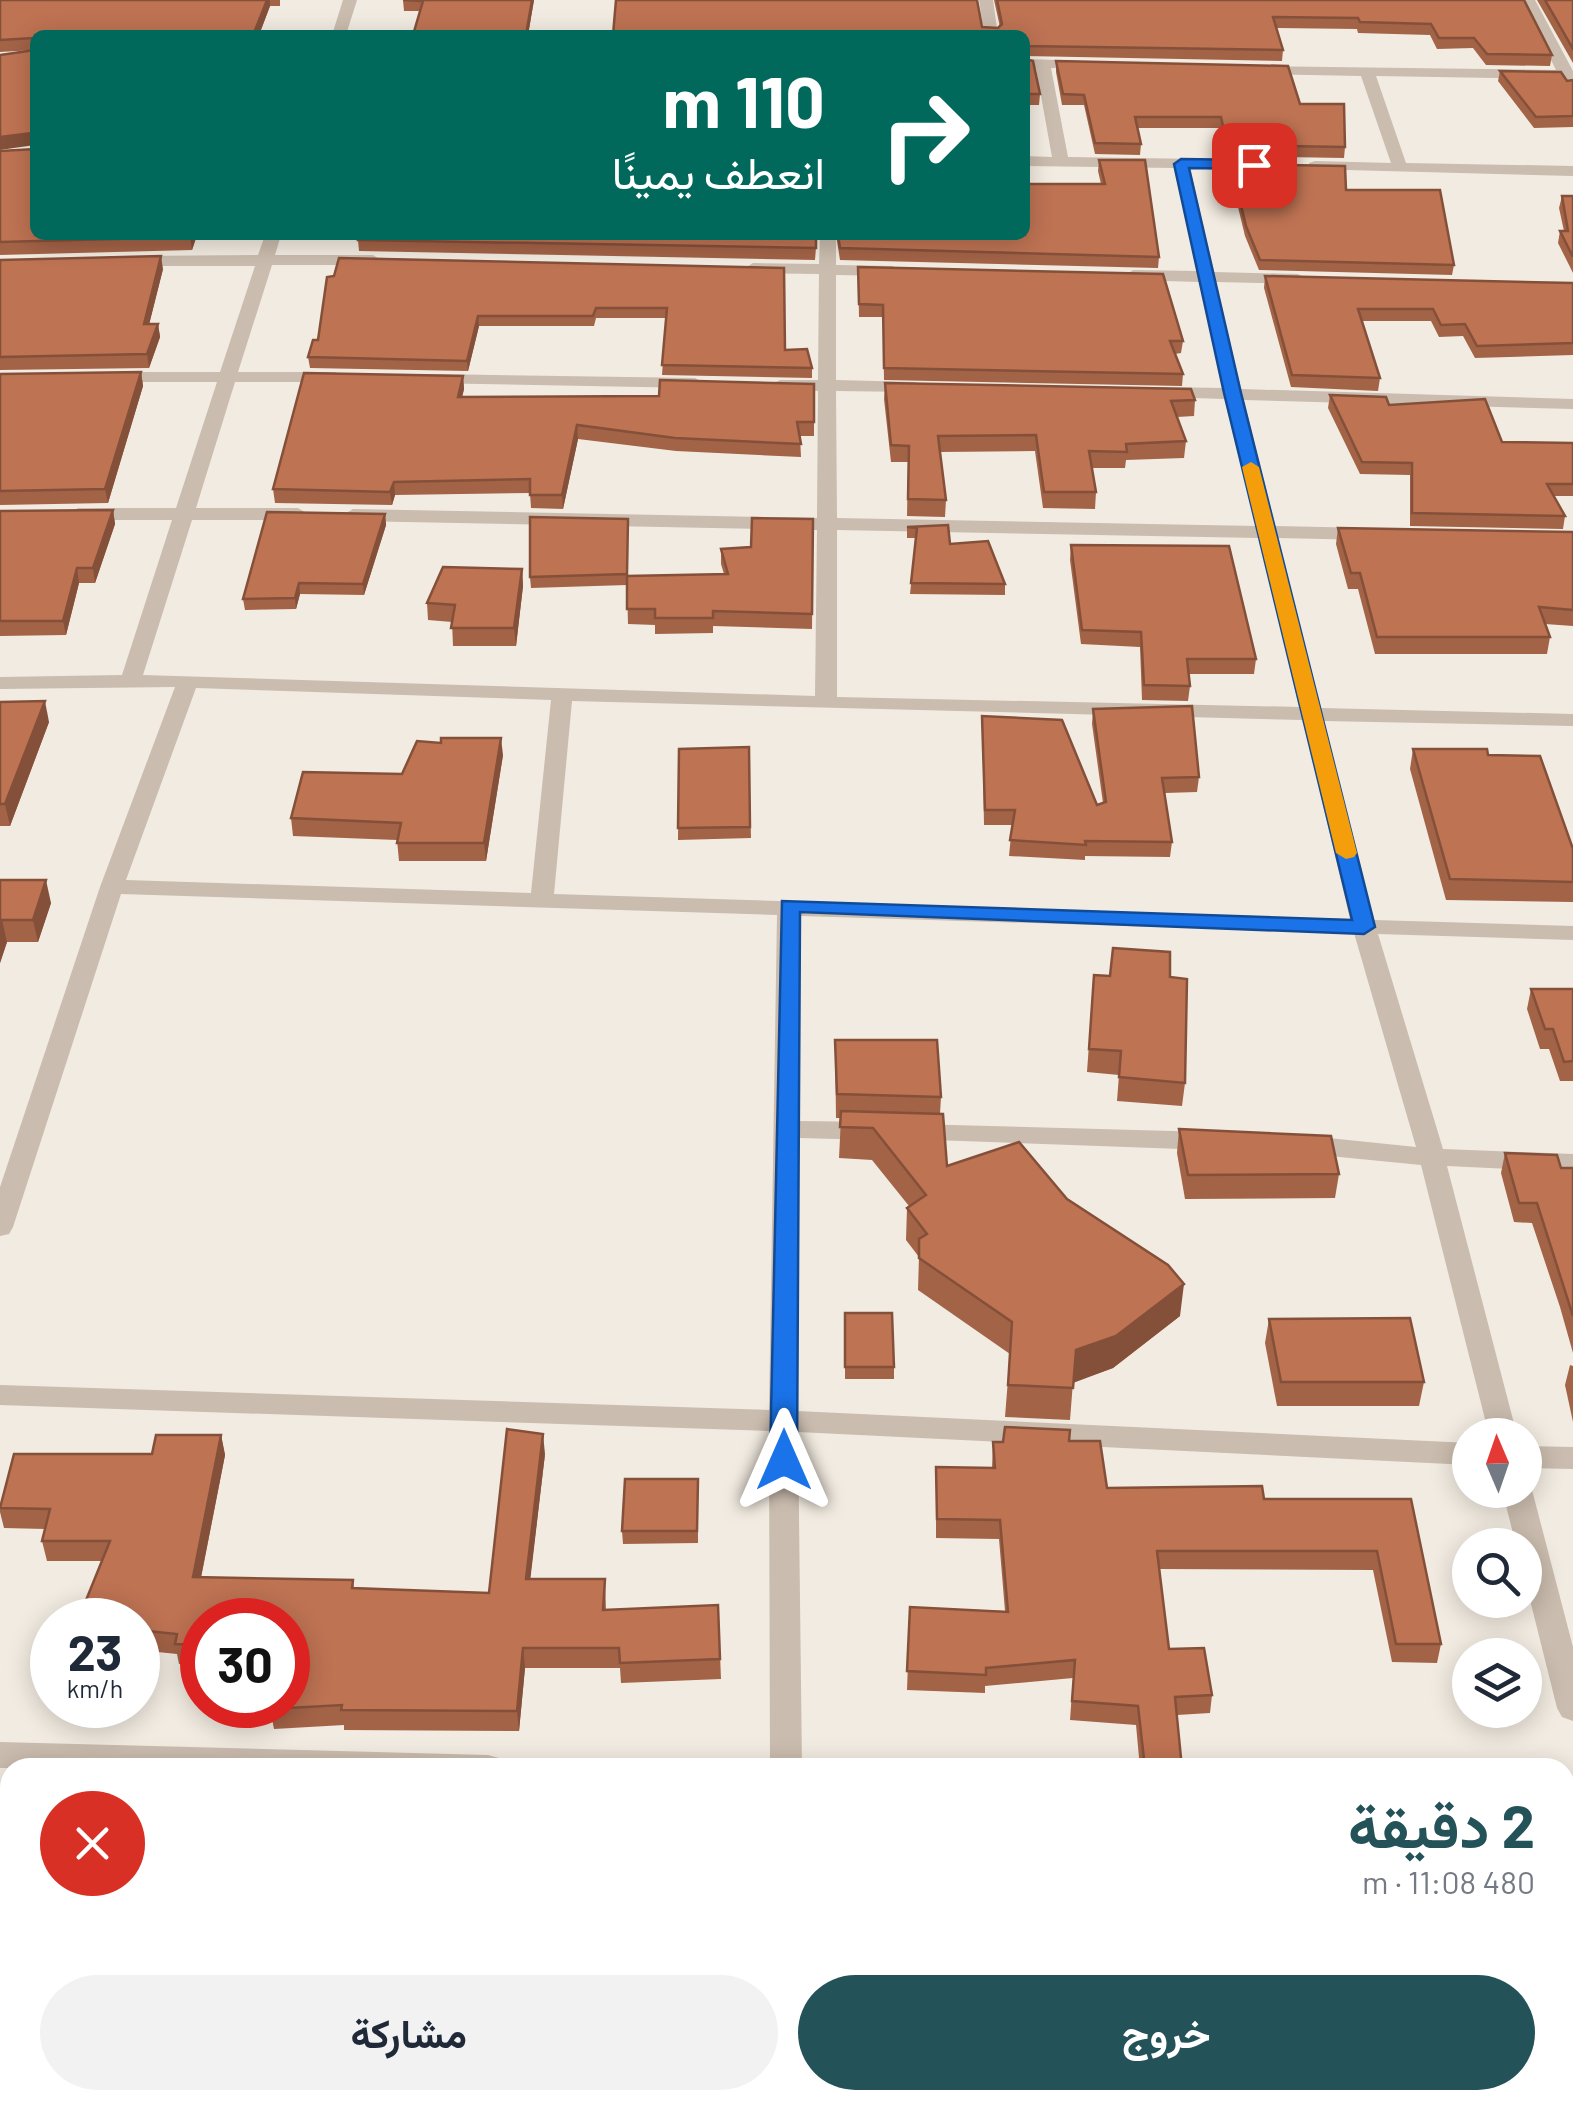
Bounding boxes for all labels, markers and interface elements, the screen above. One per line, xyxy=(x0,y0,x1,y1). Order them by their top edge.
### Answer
text: 110 m xyxy=(663,58,825,142)
icon: right xyxy=(860,70,990,200)
pin xyxy=(1212,123,1297,208)
icon: arrive xyxy=(1227,138,1282,193)
text: انعطف يمينًا xyxy=(612,144,825,198)
position arrow xyxy=(732,1408,836,1512)
north arrow xyxy=(1452,1418,1542,1508)
map controls xyxy=(1452,1418,1542,1728)
button: search xyxy=(1452,1528,1542,1618)
speed limit sign: 30 xyxy=(180,1598,310,1728)
text: 23 xyxy=(68,1621,122,1681)
button: layers xyxy=(1452,1638,1542,1728)
text: km/h xyxy=(67,1673,123,1703)
text: 2 دقيقة xyxy=(1348,1788,1535,1860)
button: close xyxy=(40,1791,145,1896)
text: 480 m · 11:08 xyxy=(1362,1862,1535,1900)
button: مشاركة xyxy=(40,1975,778,2090)
button: خروج xyxy=(798,1975,1535,2090)

